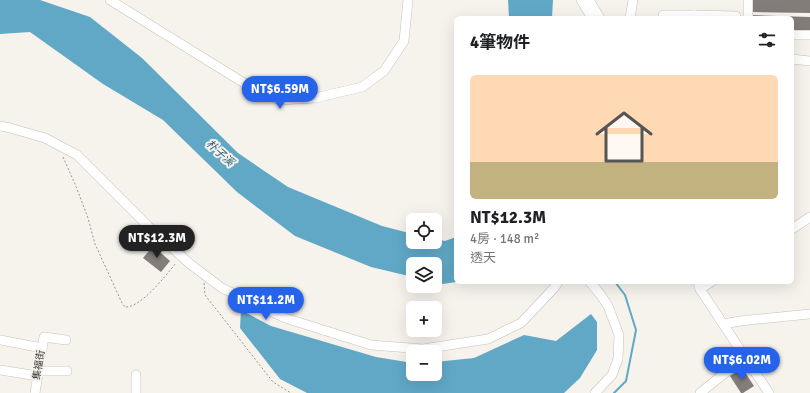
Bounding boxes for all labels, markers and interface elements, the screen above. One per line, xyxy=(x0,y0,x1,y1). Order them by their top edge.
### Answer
icon: filters xyxy=(756,29,778,51)
text: 4筆物件 xyxy=(470,32,530,53)
pin: NT$6.59M xyxy=(239,76,321,110)
text: NT$6.59M xyxy=(251,81,309,97)
icon: home xyxy=(588,101,660,173)
water label: 朴子溪 xyxy=(203,137,238,170)
text: NT$12.3M xyxy=(470,207,546,228)
map controls xyxy=(406,213,442,381)
button: locate xyxy=(406,213,442,249)
pin: NT$12.3M xyxy=(116,225,198,259)
text: NT$12.3M xyxy=(128,230,186,246)
text: 4房 · 148 m² xyxy=(470,231,539,247)
text: 透天 xyxy=(470,250,496,266)
button: layers xyxy=(406,257,442,293)
pin: NT$11.2M xyxy=(225,287,307,321)
text: NT$11.2M xyxy=(237,292,295,308)
button: + xyxy=(406,301,442,337)
button: − xyxy=(406,345,442,381)
pin: NT$6.02M xyxy=(701,347,783,381)
street label: 集福街 xyxy=(31,349,47,381)
text: NT$6.02M xyxy=(713,352,771,368)

